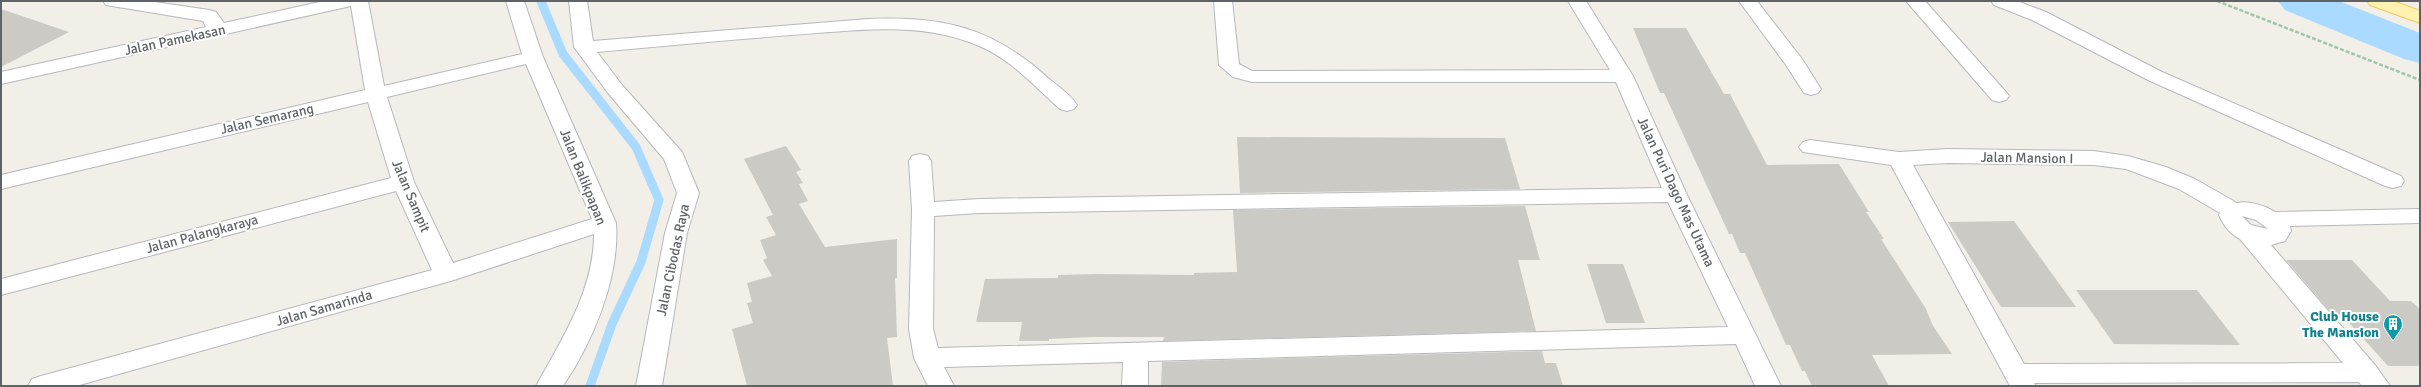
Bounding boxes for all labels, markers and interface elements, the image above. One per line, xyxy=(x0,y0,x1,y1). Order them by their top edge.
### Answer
street label: Jalan Pamekasan xyxy=(123,21,227,59)
street label: Jalan Semarang xyxy=(219,100,315,138)
street label: Jalan Puri Dago Mas Utama xyxy=(1634,114,1718,270)
street label: Jalan Balikpapan xyxy=(556,127,610,227)
street label: Jalan Mansion I xyxy=(1980,149,2074,167)
street label: Jalan Sampit xyxy=(388,157,434,235)
street label: Jalan Cibodas Raya xyxy=(653,202,693,318)
street label: Jalan Palangkaraya xyxy=(144,211,260,257)
street label: Jalan Samarinda xyxy=(274,286,374,330)
place label: Club House The Mansion xyxy=(2302,308,2379,341)
building icon: Club House The Mansion xyxy=(2382,313,2404,341)

